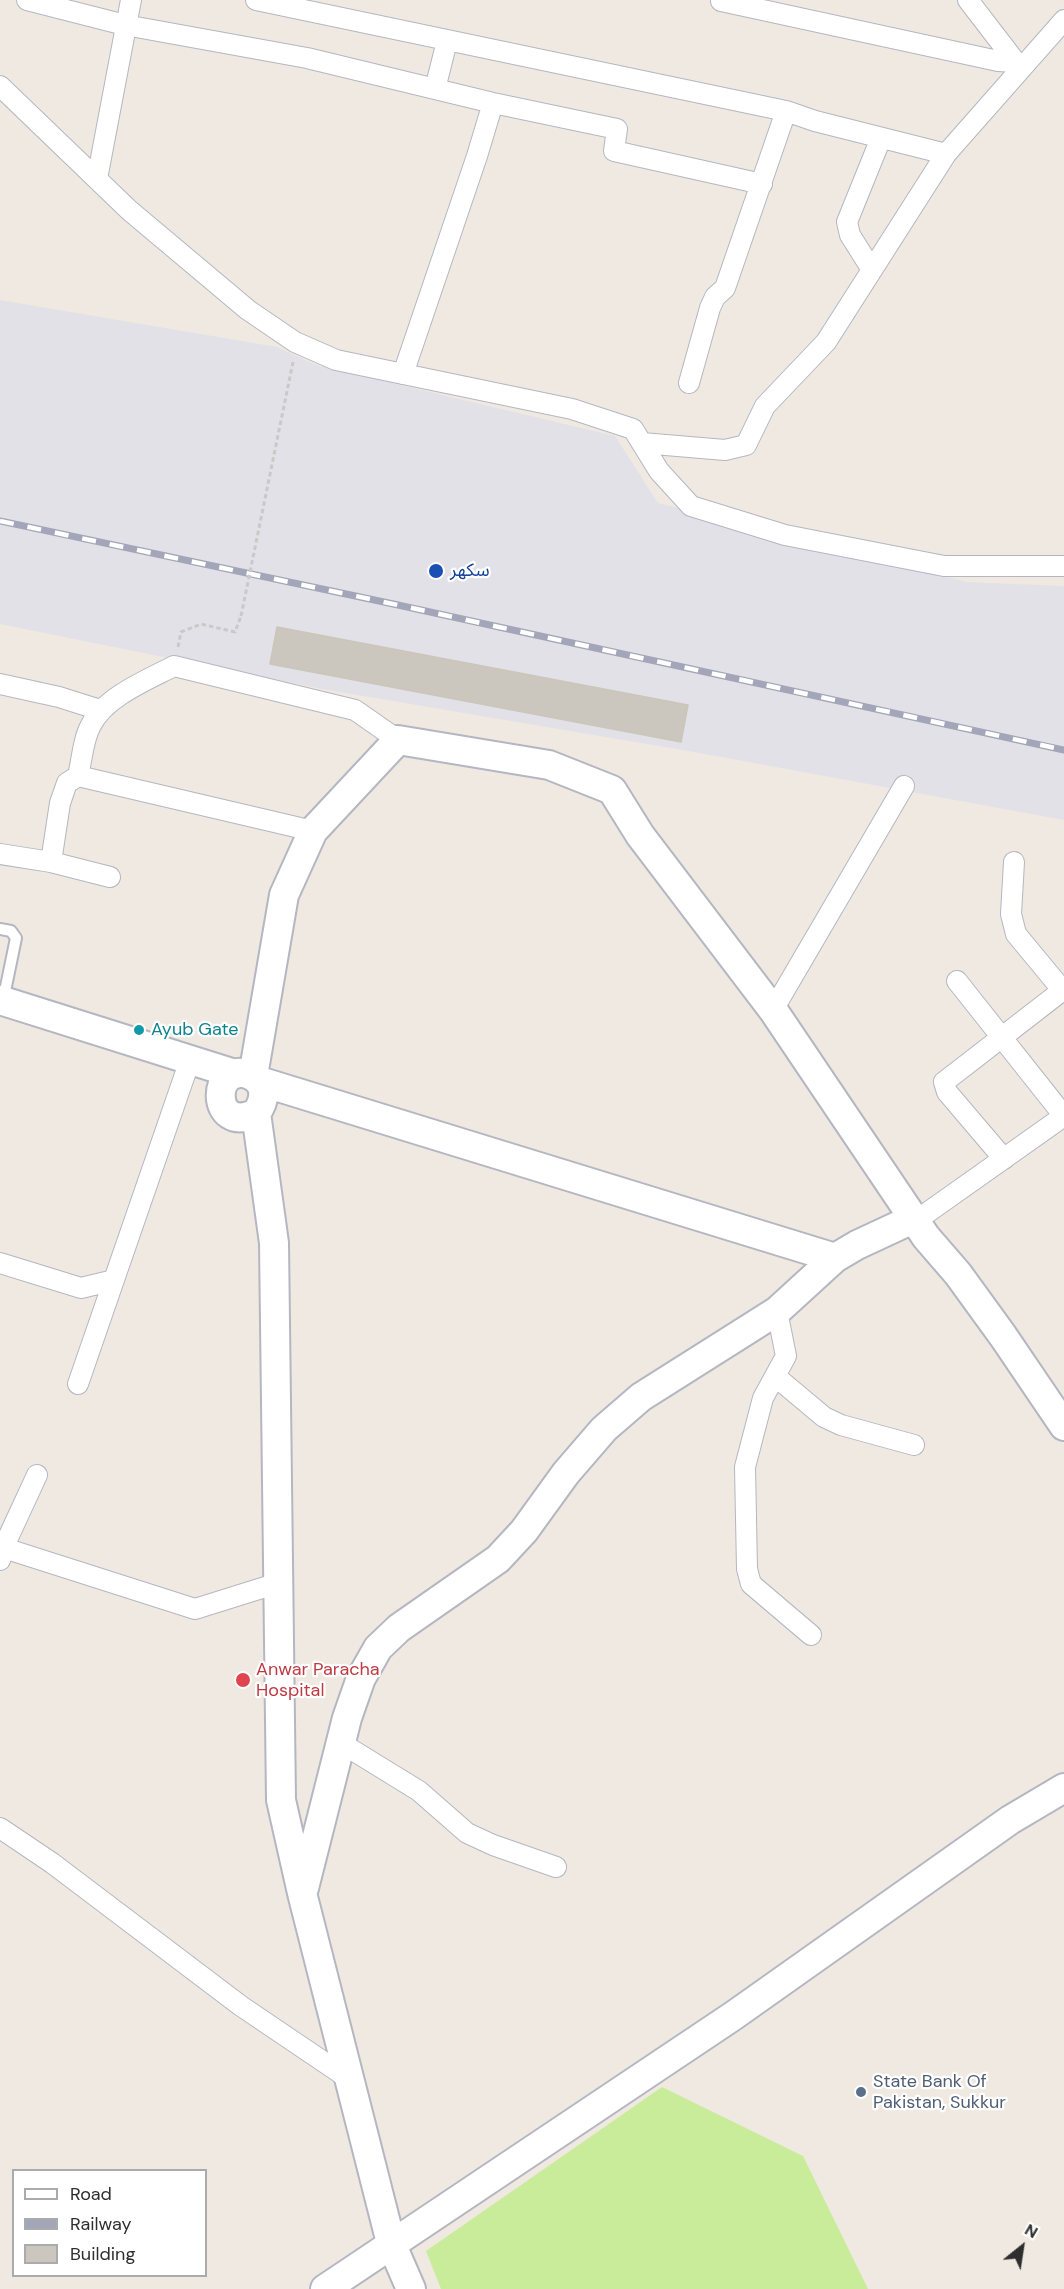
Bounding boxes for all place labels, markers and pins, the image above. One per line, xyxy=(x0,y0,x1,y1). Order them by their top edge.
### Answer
place label: سكهر xyxy=(450,560,490,582)
marker: سكهر xyxy=(427,562,445,580)
place label: Ayub Gate xyxy=(151,1019,238,1041)
marker: Ayub Gate xyxy=(132,1023,146,1037)
place label: Anwar Paracha Hospital xyxy=(256,1659,380,1702)
marker: Anwar Paracha Hospital xyxy=(234,1671,252,1689)
place label: State Bank Of Pakistan, Sukkur xyxy=(873,2071,1006,2114)
marker: State Bank Of Pakistan, Sukkur xyxy=(854,2085,868,2099)

